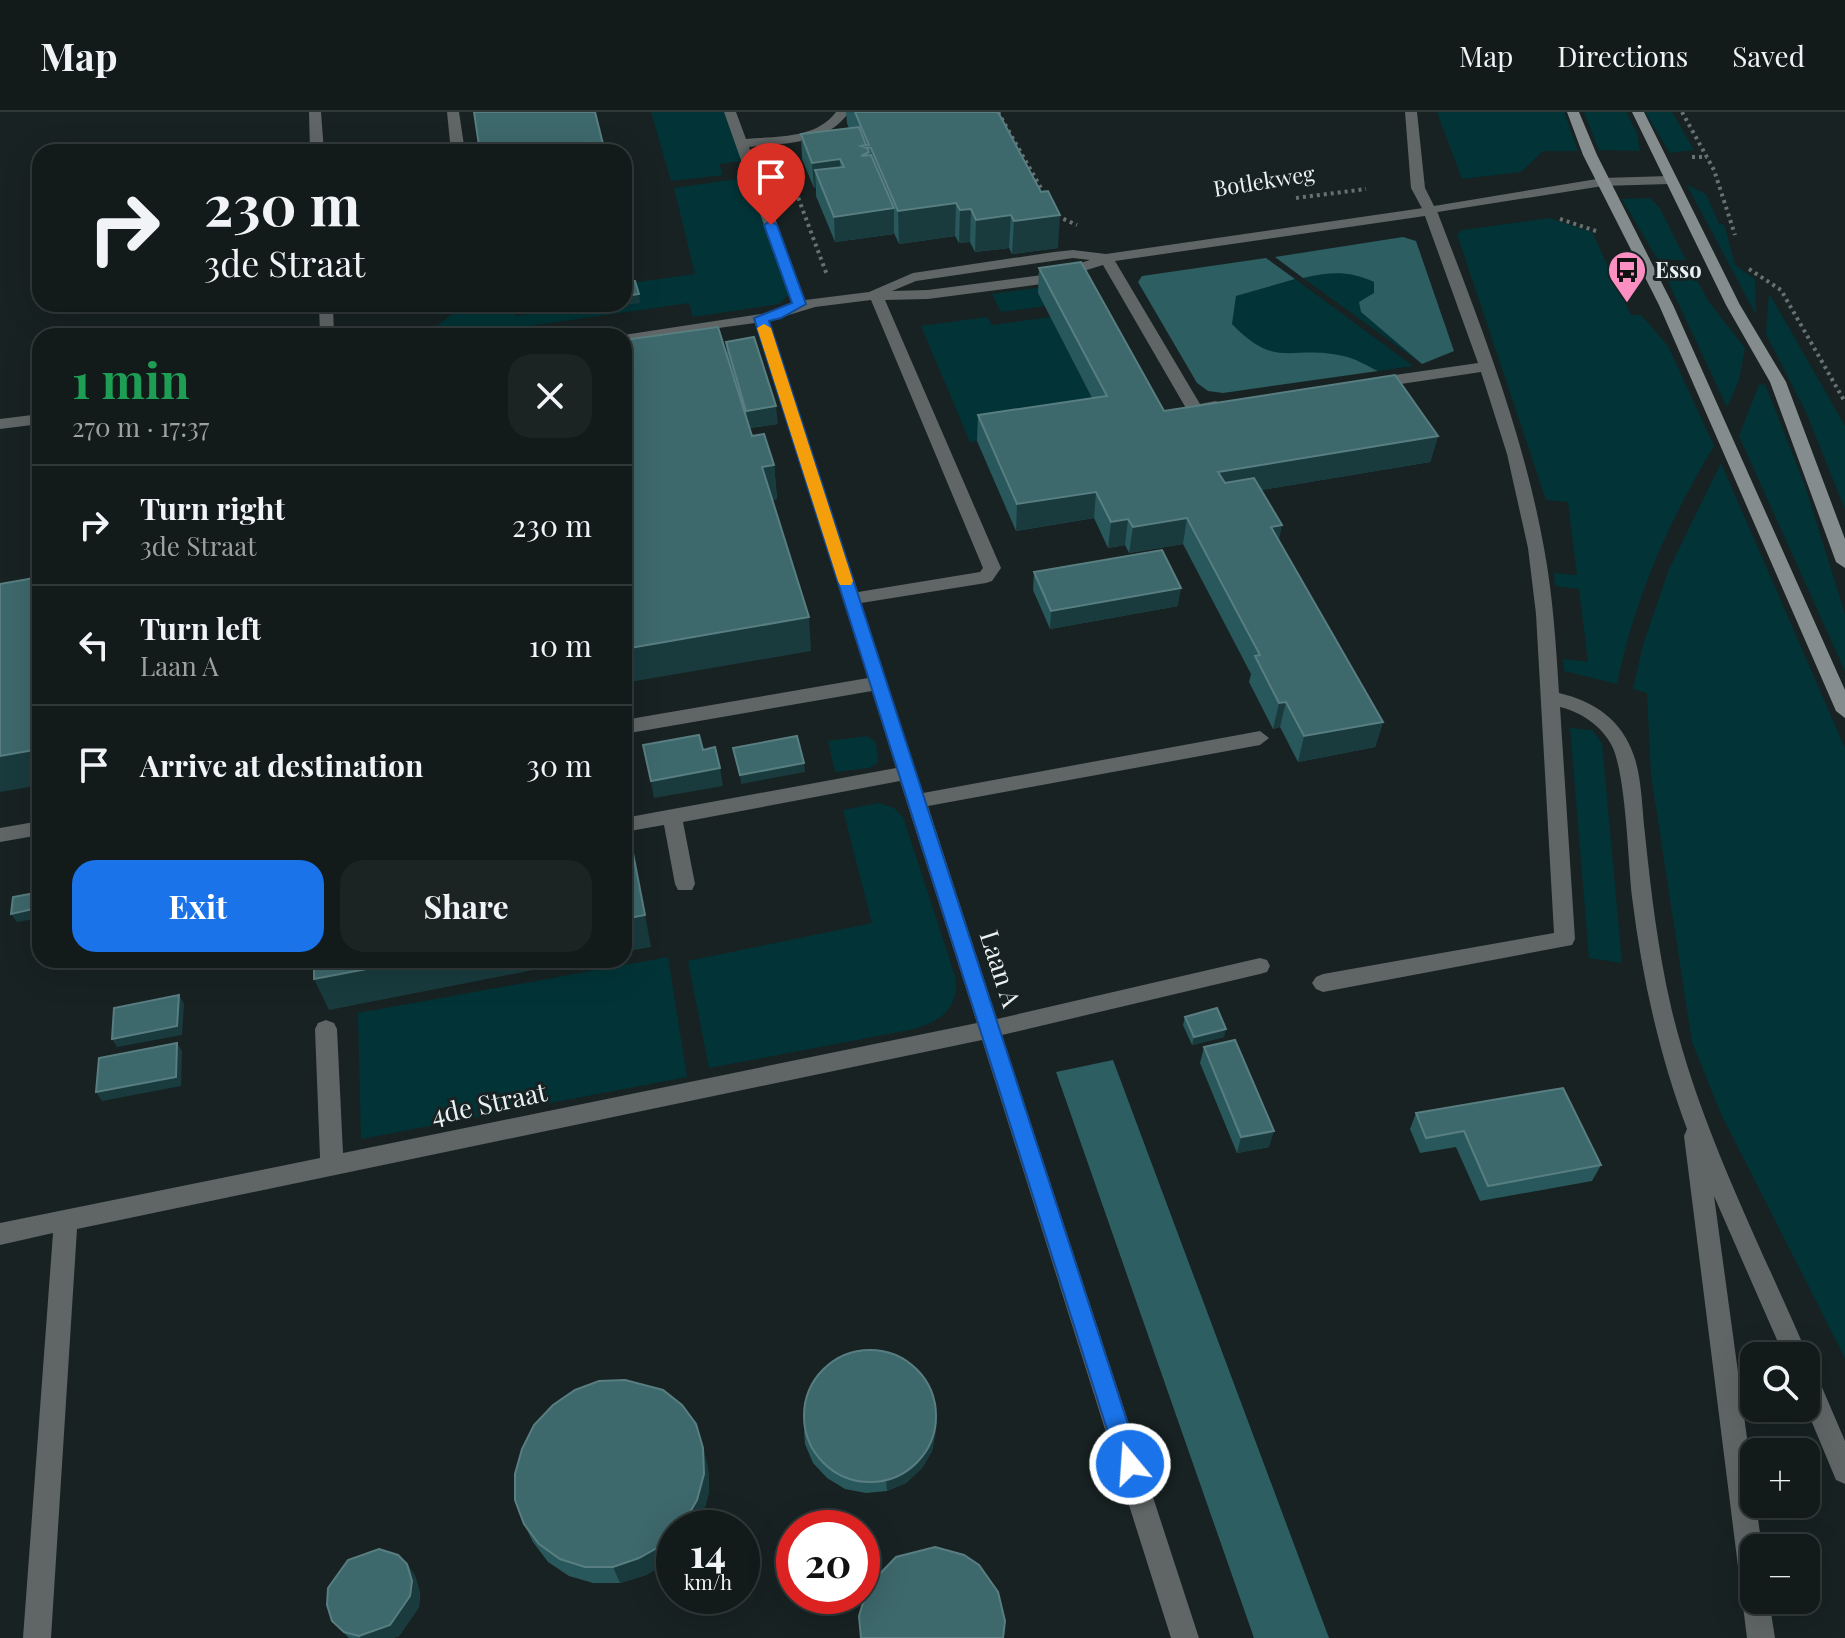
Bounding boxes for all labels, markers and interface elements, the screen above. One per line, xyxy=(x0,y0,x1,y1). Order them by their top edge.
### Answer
text: Map xyxy=(40,30,117,81)
text: Map xyxy=(1459,37,1513,74)
text: Directions xyxy=(1557,37,1688,74)
text: Saved xyxy=(1732,37,1805,74)
pin xyxy=(737,143,805,225)
icon: arrive xyxy=(749,155,793,199)
street label: Botlekweg xyxy=(1211,157,1317,203)
text: 230 m xyxy=(204,166,360,241)
icon: right xyxy=(72,176,176,280)
text: 3de Straat xyxy=(204,238,365,286)
bus stop icon: Esso xyxy=(1606,249,1648,304)
place label: Esso xyxy=(1655,254,1702,284)
text: 1 min xyxy=(72,347,190,411)
button: close xyxy=(508,354,592,438)
text: 270 m · 17:37 xyxy=(72,409,209,444)
text: Turn right xyxy=(140,488,285,528)
icon: right xyxy=(72,503,116,547)
text: 230 m xyxy=(512,505,592,545)
text: 3de Straat xyxy=(140,528,256,563)
text: Turn left xyxy=(140,608,261,648)
icon: left xyxy=(72,623,116,667)
text: 10 m xyxy=(529,625,592,665)
text: Laan A xyxy=(140,648,219,683)
icon: arrive xyxy=(72,743,116,787)
text: Arrive at destination xyxy=(140,745,423,785)
text: 30 m xyxy=(526,745,592,785)
button: Exit xyxy=(72,860,324,952)
button: Share xyxy=(340,860,592,952)
street label: Laan A xyxy=(973,926,1030,1012)
street label: 4de Straat xyxy=(428,1073,551,1132)
map controls xyxy=(1740,1342,1820,1614)
button: search xyxy=(1740,1342,1820,1422)
position arrow xyxy=(1088,1422,1172,1506)
button: + xyxy=(1740,1438,1820,1518)
speed limit sign: 20 xyxy=(776,1510,880,1614)
text: 14 xyxy=(690,1525,726,1578)
button: − xyxy=(1740,1534,1820,1614)
text: km/h xyxy=(684,1568,732,1595)

